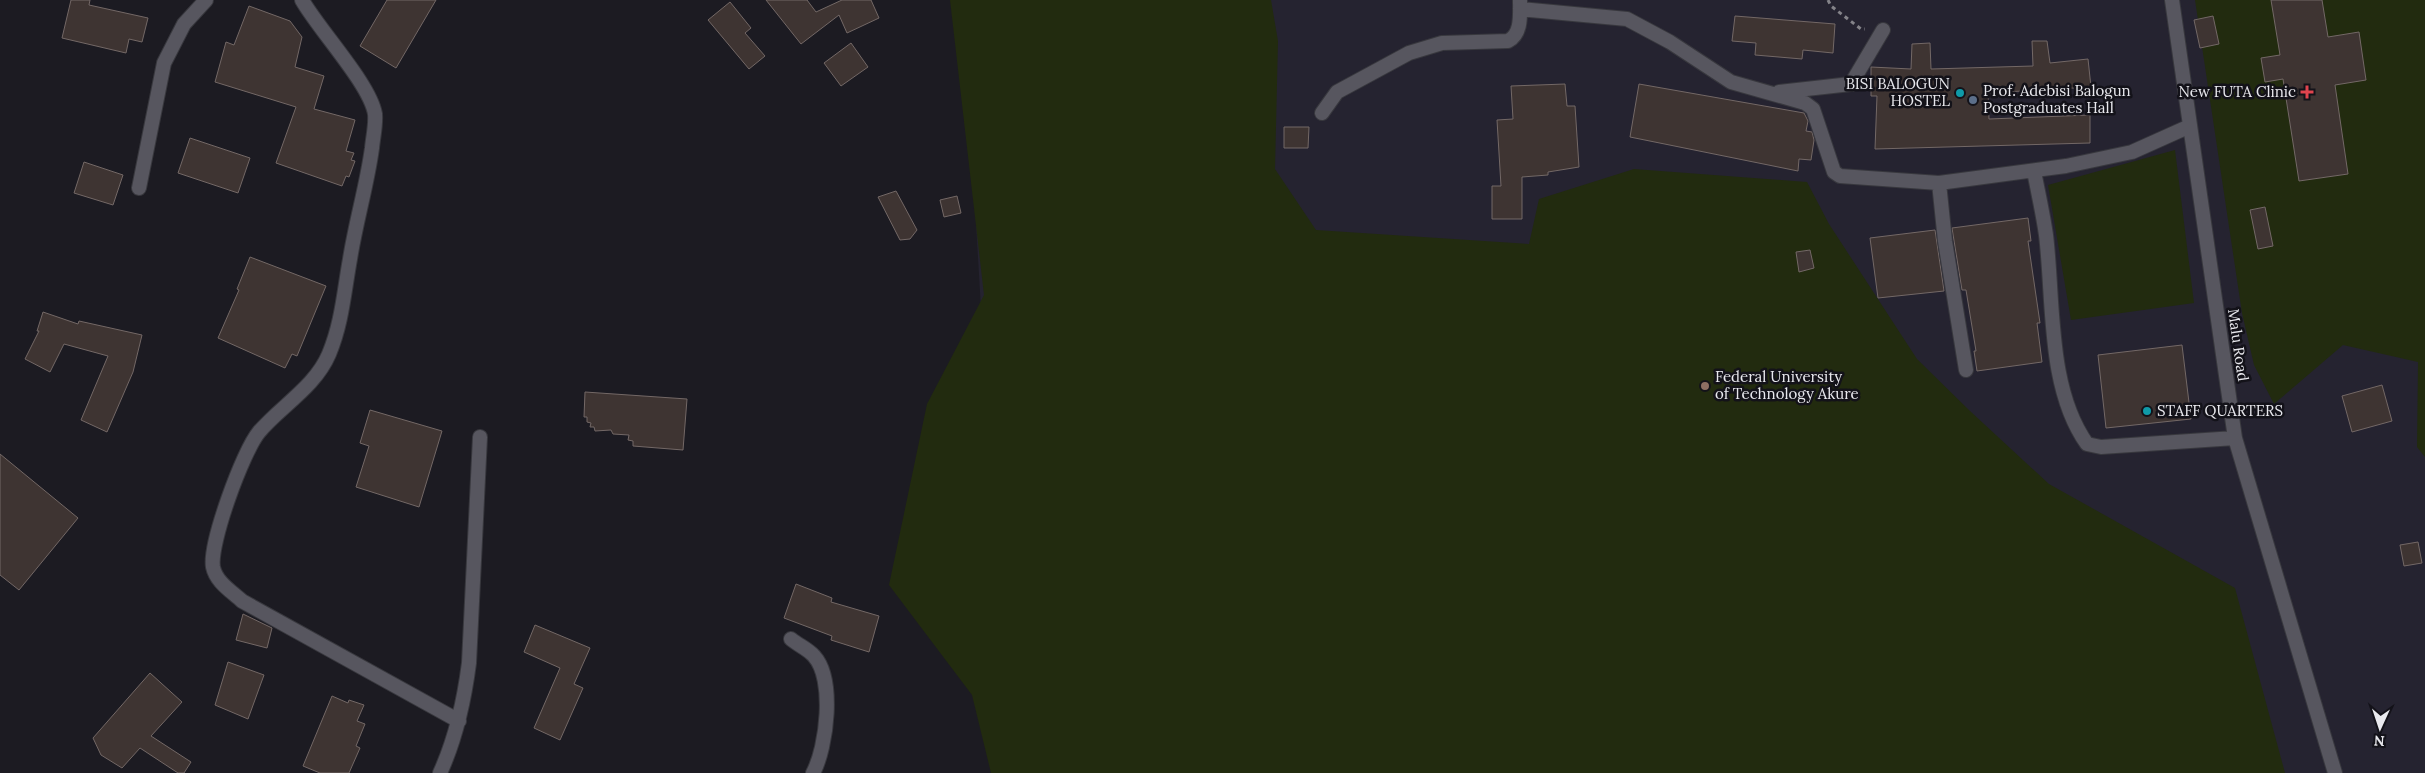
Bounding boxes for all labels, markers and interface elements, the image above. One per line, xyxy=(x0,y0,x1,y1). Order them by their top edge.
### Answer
place label: BISI BALOGUN HOSTEL xyxy=(1846,74,1950,110)
place label: Prof. Adebisi Balogun Postgraduates Hall xyxy=(1983,81,2131,117)
place label: New FUTA Clinic xyxy=(2179,82,2296,101)
marker: New FUTA Clinic xyxy=(2300,85,2314,99)
marker: BISI BALOGUN HOSTEL xyxy=(1954,87,1966,99)
marker: Prof. Adebisi Balogun Postgraduates Hall xyxy=(1967,94,1979,106)
street label: Malu Road xyxy=(2224,307,2253,383)
place label: Federal University of Technology Akure xyxy=(1715,367,1859,403)
marker: Federal University of Technology Akure xyxy=(1699,380,1711,392)
place label: STAFF QUARTERS xyxy=(2157,401,2283,420)
marker: STAFF QUARTERS xyxy=(2141,405,2153,417)
north arrow xyxy=(2355,703,2405,753)
text: N xyxy=(2373,732,2385,750)

